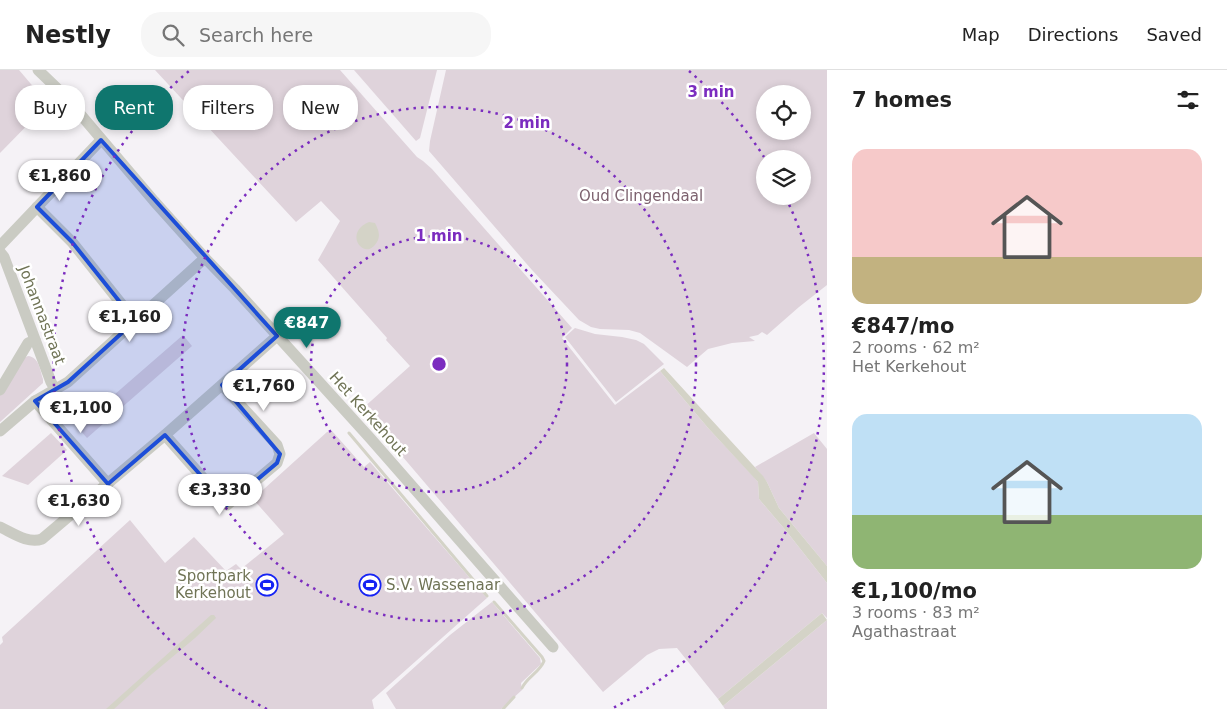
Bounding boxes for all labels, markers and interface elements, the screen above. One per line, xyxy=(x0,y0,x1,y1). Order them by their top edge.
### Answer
search box xyxy=(141,12,491,57)
text: Nestly xyxy=(25,21,111,49)
icon: search xyxy=(159,21,187,49)
text: Search here xyxy=(199,24,313,46)
text: Map xyxy=(962,24,1000,45)
text: Directions xyxy=(1028,24,1118,45)
text: Saved xyxy=(1146,24,1202,45)
text: 3 min xyxy=(687,83,735,101)
chip: Buy xyxy=(15,85,85,130)
chip: Rent xyxy=(95,85,173,130)
chip: Filters xyxy=(183,85,273,130)
chip: New xyxy=(283,85,358,130)
map controls xyxy=(756,85,811,205)
button: locate xyxy=(756,85,811,140)
icon: filters xyxy=(1174,86,1202,114)
text: 7 homes xyxy=(852,88,952,112)
text: 2 min xyxy=(503,114,551,132)
button: layers xyxy=(756,150,811,205)
pin: €1,860 xyxy=(19,160,101,202)
text: €1,860 xyxy=(29,166,91,185)
icon: home xyxy=(982,182,1072,272)
park label: Oud Clingendaal xyxy=(579,187,703,205)
text: 1 min xyxy=(415,227,463,245)
street label: Johannastraat xyxy=(14,262,69,367)
pin: €1,160 xyxy=(89,300,171,343)
pin: €847 xyxy=(277,306,337,349)
text: €1,160 xyxy=(99,307,161,326)
text: €847 xyxy=(285,313,329,332)
text: €847/mo xyxy=(852,314,954,338)
text: 2 rooms · 62 m² xyxy=(852,338,980,357)
centre of rings xyxy=(430,355,448,373)
text: Het Kerkehout xyxy=(852,357,966,376)
street label: Het Kerkehout xyxy=(325,368,411,460)
pin: €1,760 xyxy=(223,370,305,412)
text: €1,760 xyxy=(233,376,295,395)
pin: €1,100 xyxy=(40,392,122,434)
text: €1,100 xyxy=(50,398,112,417)
icon: home xyxy=(982,447,1072,537)
pin: €3,330 xyxy=(179,474,261,516)
text: €3,330 xyxy=(189,480,251,499)
pin: €1,630 xyxy=(38,484,120,527)
text: €1,630 xyxy=(48,491,110,510)
place label: Sportpark Kerkehout xyxy=(175,567,251,602)
sports icon: Sportpark Kerkehout xyxy=(255,573,279,597)
sports icon: S.V. Wassenaar xyxy=(358,573,382,597)
place label: S.V. Wassenaar xyxy=(386,576,501,594)
text: €1,100/mo xyxy=(852,579,977,603)
text: 3 rooms · 83 m² xyxy=(852,603,980,622)
text: Agathastraat xyxy=(852,622,956,641)

